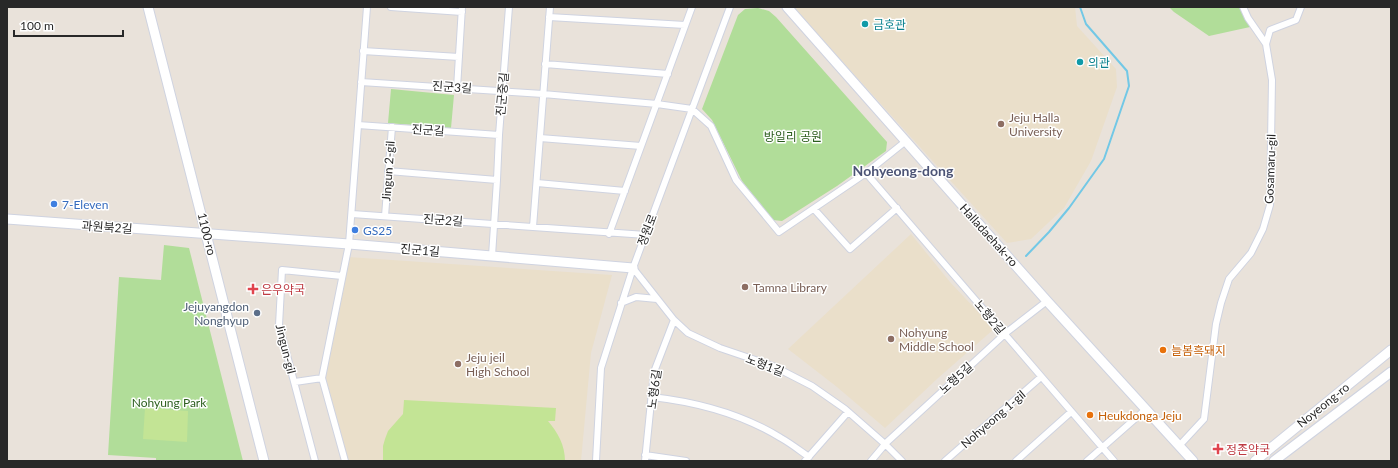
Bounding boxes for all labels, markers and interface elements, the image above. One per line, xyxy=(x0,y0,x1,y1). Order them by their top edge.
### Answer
scale bar xyxy=(14,12,123,38)
place label: 금호관 xyxy=(873,17,906,32)
text: 100 m xyxy=(20,18,54,33)
marker: 금호관 xyxy=(860,19,870,29)
place label: 의관 xyxy=(1088,55,1110,70)
marker: 의관 xyxy=(1075,57,1085,67)
street label: 진군중길 xyxy=(493,71,511,117)
street label: 진군3길 xyxy=(431,78,473,96)
place label: Jeju Halla University xyxy=(1009,110,1063,139)
marker: Jeju Halla University xyxy=(996,119,1006,129)
street label: 진군길 xyxy=(411,121,445,139)
park label: 방일리 공원 xyxy=(764,129,822,144)
street label: Gosamaru-gil xyxy=(1261,134,1279,204)
street label: Jingun 2-gil xyxy=(378,140,398,202)
district label: Nohyeong-dong xyxy=(853,162,954,179)
place label: 7-Eleven xyxy=(62,197,108,212)
marker: 7-Eleven xyxy=(49,199,59,209)
street label: Halladaehak-ro xyxy=(957,200,1021,270)
street label: 1100-ro xyxy=(194,211,220,257)
street label: 진군2길 xyxy=(422,211,464,229)
street label: 정원로 xyxy=(634,212,660,248)
street label: 과원북2길 xyxy=(81,218,133,236)
place label: GS25 xyxy=(363,223,392,238)
marker: GS25 xyxy=(350,225,360,235)
street label: 진군1길 xyxy=(399,241,441,259)
place label: Tamna Library xyxy=(753,280,828,295)
place label: 은우약국 xyxy=(261,282,305,297)
marker: Tamna Library xyxy=(740,282,750,292)
marker: 은우약국 xyxy=(248,284,258,294)
street label: 노형2길 xyxy=(971,297,1009,337)
place label: Jejuyangdon Nonghyup xyxy=(183,299,249,328)
marker: Jejuyangdon Nonghyup xyxy=(252,308,262,318)
street label: Jingun-gil xyxy=(273,323,299,375)
place label: Nohyung Middle School xyxy=(899,325,974,354)
marker: Nohyung Middle School xyxy=(886,334,896,344)
place label: 늘봄흑돼지 xyxy=(1171,343,1226,358)
marker: 늘봄흑돼지 xyxy=(1158,345,1168,355)
place label: Jeju jeil High School xyxy=(466,350,529,379)
street label: 노형1길 xyxy=(744,351,786,379)
marker: Jeju jeil High School xyxy=(453,359,463,369)
street label: 노형5길 xyxy=(936,359,976,397)
street label: 노형6길 xyxy=(644,368,664,410)
street label: Noyeong-ro xyxy=(1294,379,1352,431)
street label: Nohyeong 1-gil xyxy=(958,387,1028,451)
park label: Nohyung Park xyxy=(132,395,207,410)
place label: Heukdonga Jeju xyxy=(1098,408,1182,423)
marker: Heukdonga Jeju xyxy=(1085,410,1095,420)
place label: 정존약국 xyxy=(1226,442,1270,457)
marker: 정존약국 xyxy=(1213,444,1223,454)

